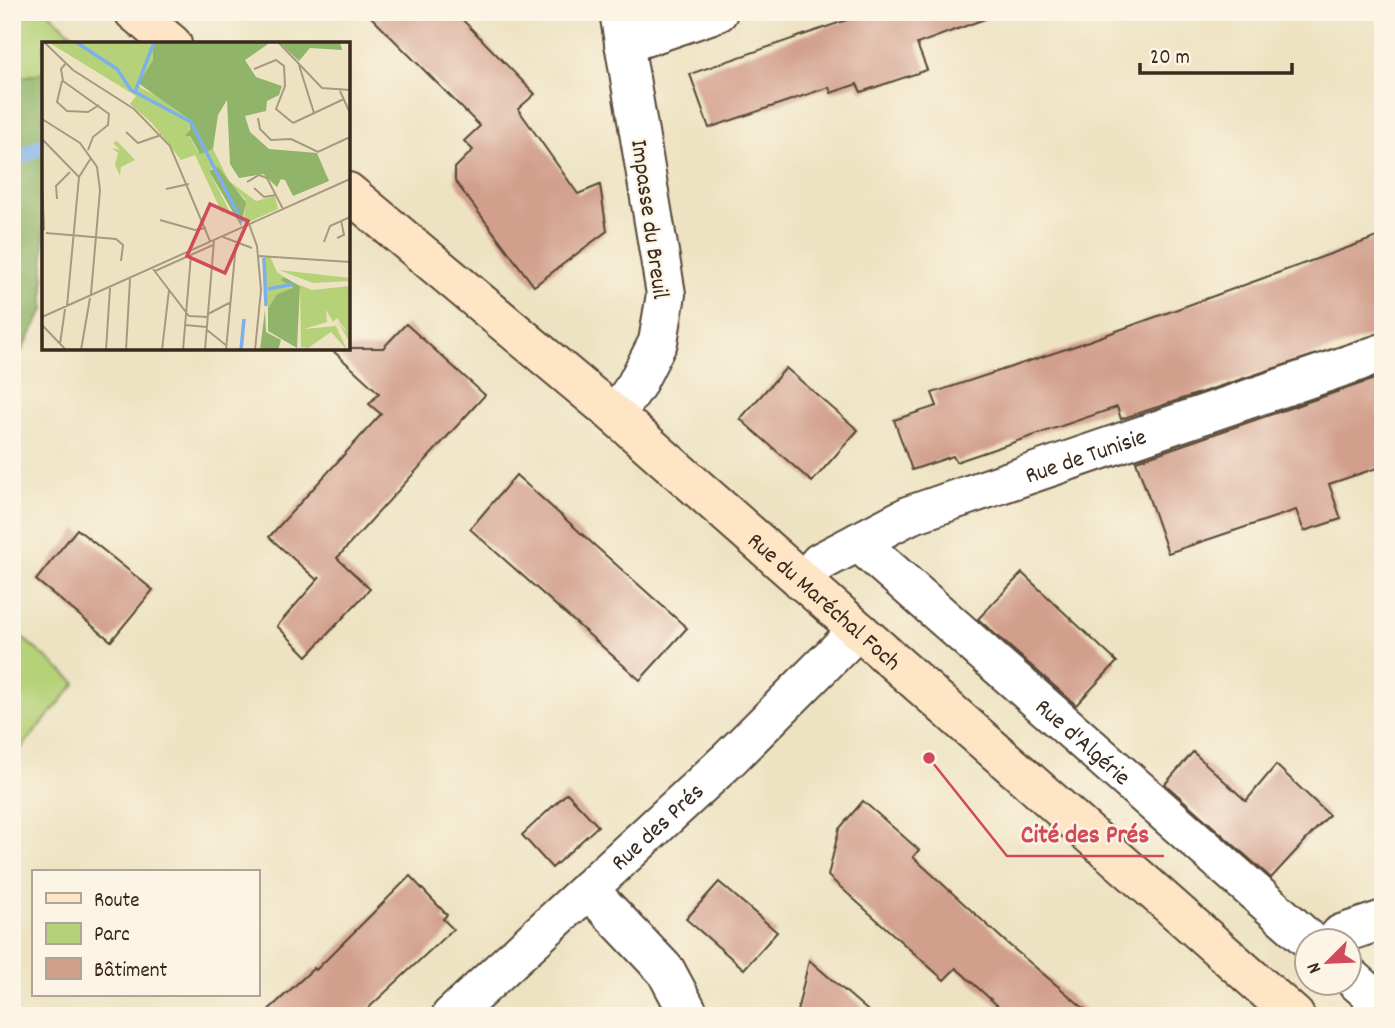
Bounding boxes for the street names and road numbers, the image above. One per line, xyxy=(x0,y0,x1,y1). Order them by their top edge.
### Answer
street label: Impasse du Breuil xyxy=(620,137,676,302)
street label: Rue de Tunisie xyxy=(1021,421,1151,494)
street label: Rue du Maréchal Foch xyxy=(739,525,907,680)
street label: Rue d'Algérie xyxy=(1026,692,1137,795)
street label: Rue des Prés xyxy=(605,776,713,880)

